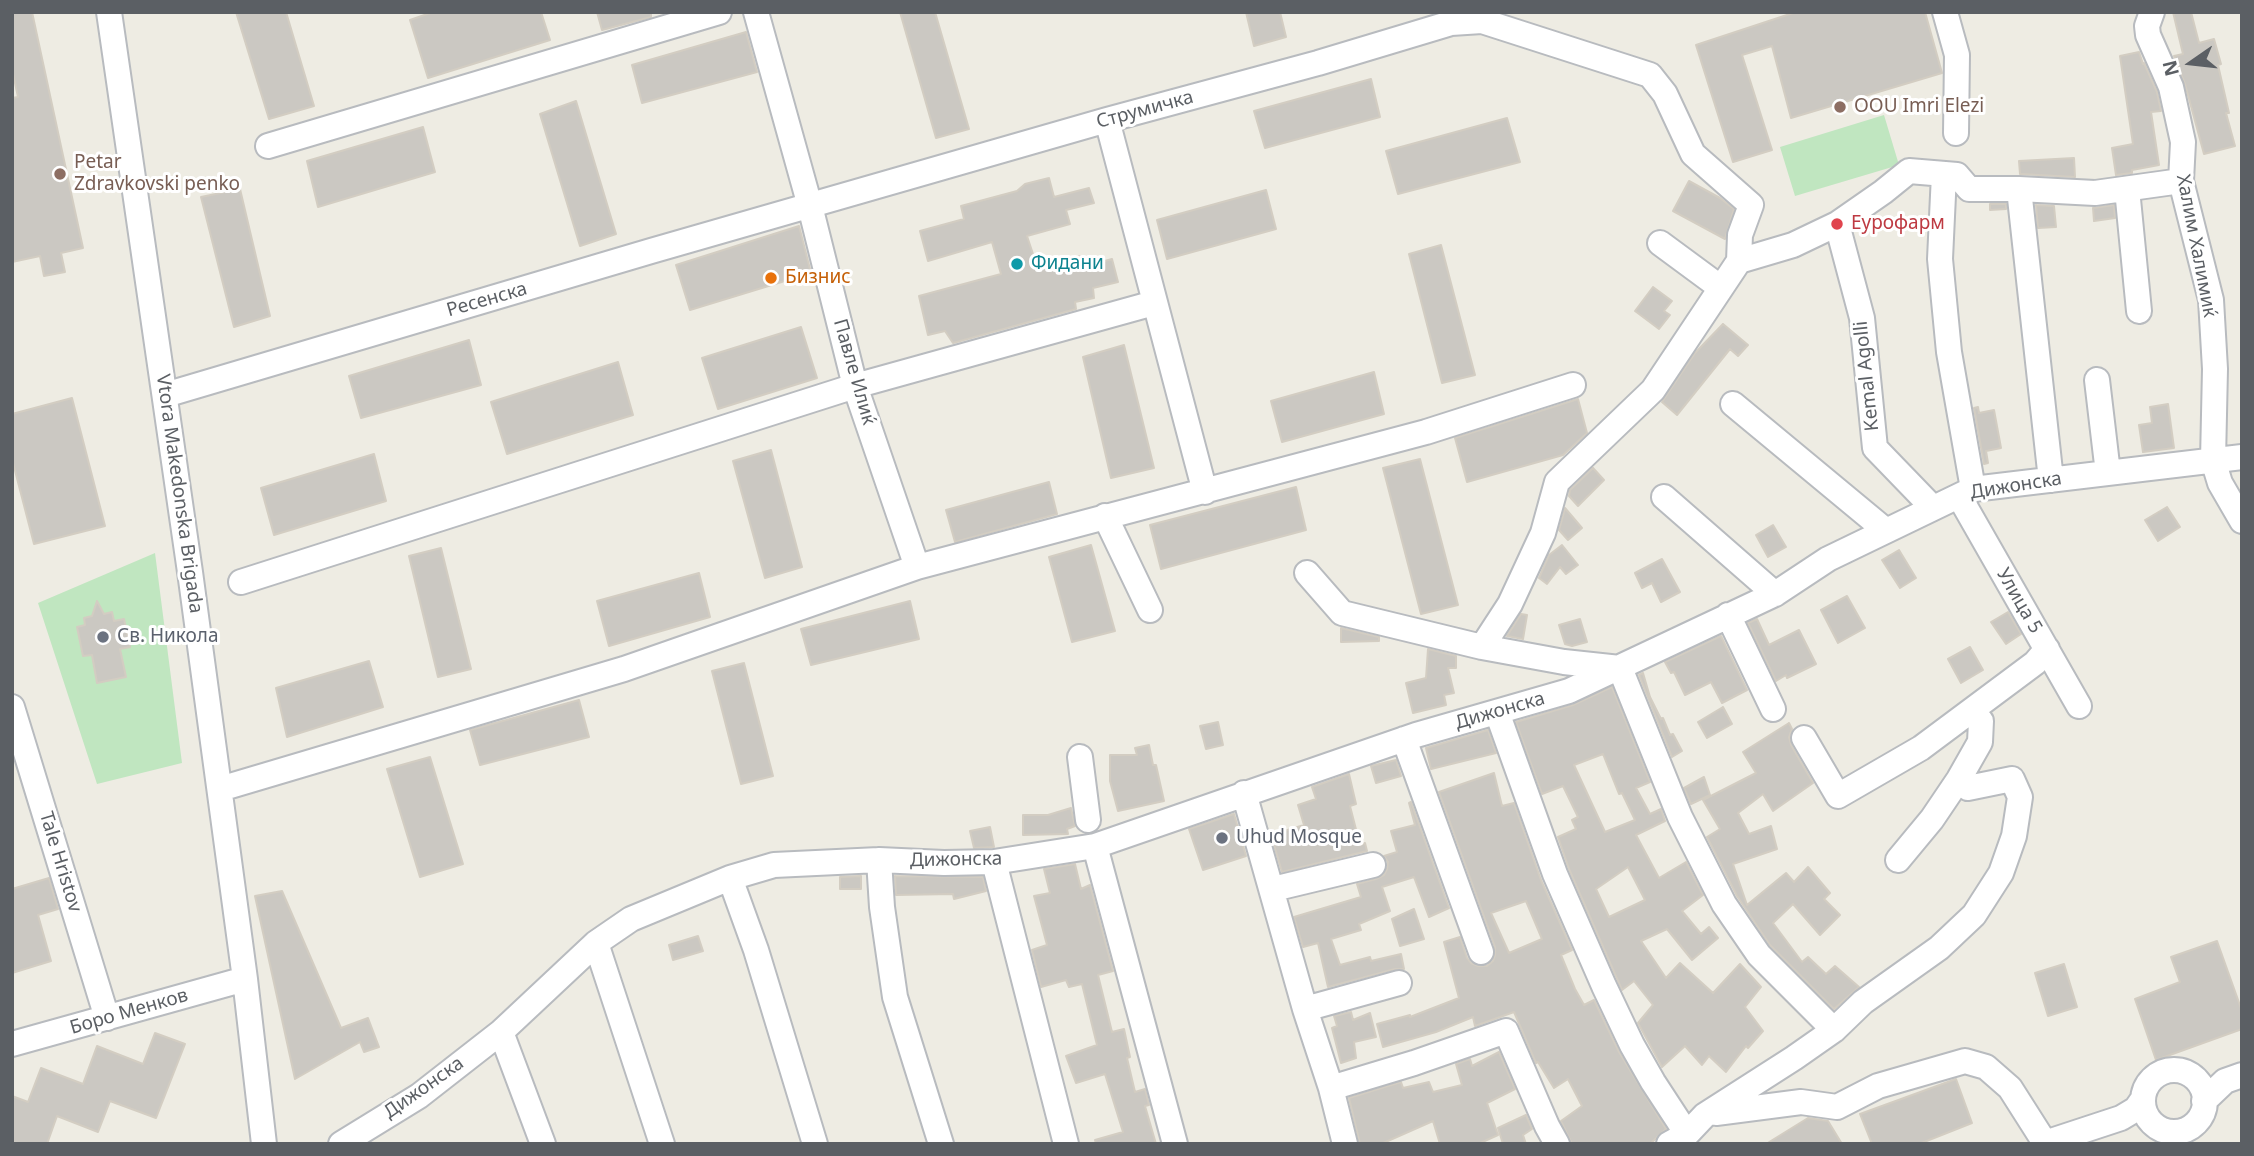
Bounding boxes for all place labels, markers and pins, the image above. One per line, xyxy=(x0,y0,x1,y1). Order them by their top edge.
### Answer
place label: OOU Imri Elezi xyxy=(1854,96,1984,118)
marker: OOU Imri Elezi xyxy=(1832,99,1848,115)
place label: Petar Zdravkovski penko xyxy=(74,152,240,196)
marker: Petar Zdravkovski penko xyxy=(52,166,68,182)
place label: Еурофарм xyxy=(1851,213,1945,235)
marker: Еурофарм xyxy=(1829,216,1845,232)
place label: Фидани xyxy=(1031,253,1104,275)
marker: Фидани xyxy=(1009,256,1025,272)
place label: Бизнис xyxy=(785,267,851,289)
marker: Бизнис xyxy=(763,270,779,286)
place label: Св. Никола xyxy=(117,626,219,648)
marker: Св. Никола xyxy=(95,629,111,645)
place label: Uhud Mosque xyxy=(1236,827,1362,849)
marker: Uhud Mosque xyxy=(1214,830,1230,846)

